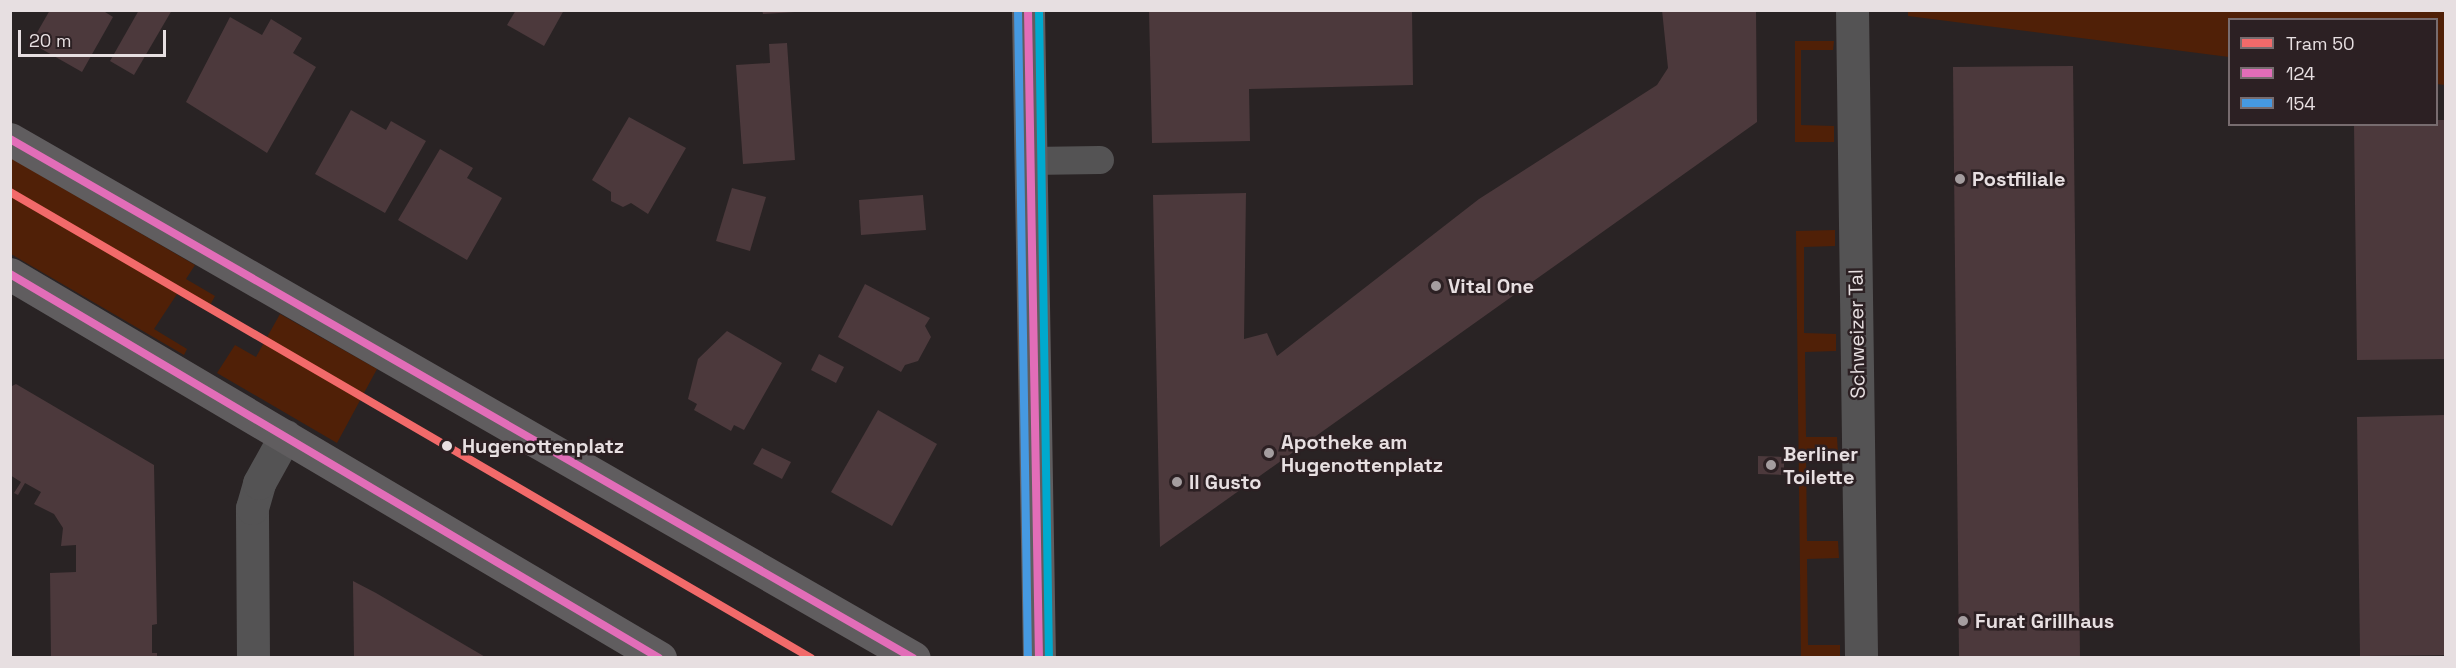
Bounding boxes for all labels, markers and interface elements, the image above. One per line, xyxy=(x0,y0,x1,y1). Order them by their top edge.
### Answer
scale bar xyxy=(21,18,170,56)
legend xyxy=(2228,18,2438,126)
text: 20 m xyxy=(29,29,72,52)
text: Tram 50 xyxy=(2286,32,2354,55)
text: 124 xyxy=(2286,62,2315,85)
text: 154 xyxy=(2286,92,2316,115)
place label: Postfiliale xyxy=(1972,167,2065,191)
marker: Postfiliale xyxy=(1953,172,1967,186)
street label: Schweizer Tal xyxy=(1844,269,1870,399)
place label: Vital One xyxy=(1448,274,1534,298)
marker: Vital One xyxy=(1429,279,1443,293)
place label: Apotheke am Hugenottenplatz xyxy=(1281,430,1443,477)
place label: Hugenottenplatz xyxy=(462,434,624,458)
marker: Hugenottenplatz xyxy=(437,436,457,456)
place label: Berliner Toilette xyxy=(1783,442,1858,489)
marker: Apotheke am Hugenottenplatz xyxy=(1262,446,1276,460)
marker: Berliner Toilette xyxy=(1764,458,1778,472)
place label: Il Gusto xyxy=(1189,470,1262,494)
marker: Il Gusto xyxy=(1170,475,1184,489)
place label: Furat Grillhaus xyxy=(1975,609,2114,633)
marker: Furat Grillhaus xyxy=(1956,614,1970,628)

